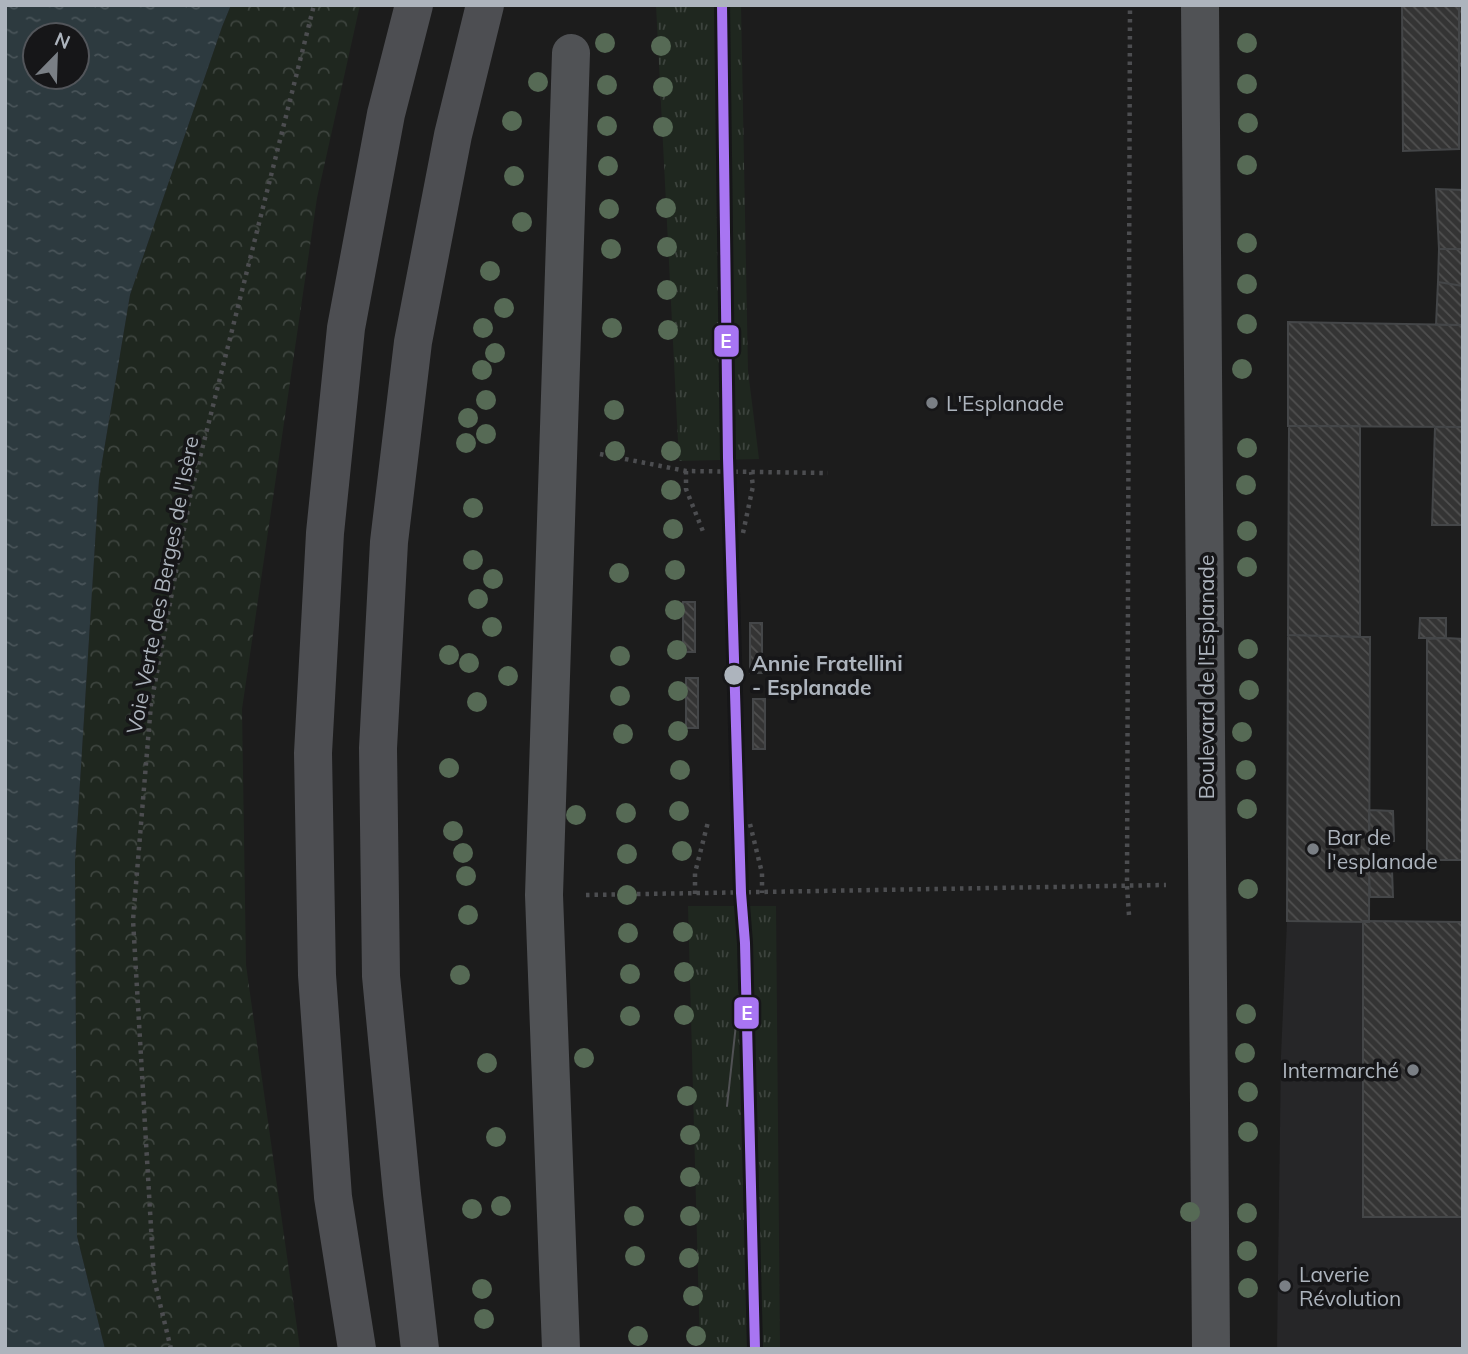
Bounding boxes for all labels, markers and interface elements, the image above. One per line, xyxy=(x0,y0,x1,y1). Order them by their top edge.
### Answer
north arrow xyxy=(21,21,91,91)
text: N xyxy=(51,27,74,54)
line badge: E xyxy=(713,324,740,358)
text: E xyxy=(720,329,732,353)
place label: L'Esplanade xyxy=(946,390,1064,416)
marker: L'Esplanade xyxy=(924,395,940,411)
street label: Voie Verte des Berges de l'Isère xyxy=(120,434,204,736)
street label: Boulevard de l'Esplanade xyxy=(1193,555,1219,799)
place label: Annie Fratellini - Esplanade xyxy=(752,650,903,700)
marker: Annie Fratellini - Esplanade xyxy=(722,663,746,687)
place label: Bar de l'esplanade xyxy=(1327,824,1438,874)
marker: Bar de l'esplanade xyxy=(1305,841,1321,857)
line badge: E xyxy=(733,996,760,1030)
text: E xyxy=(741,1001,753,1025)
place label: Intermarché xyxy=(1282,1057,1399,1083)
marker: Intermarché xyxy=(1405,1062,1421,1078)
place label: Laverie Révolution xyxy=(1299,1261,1401,1311)
marker: Laverie Révolution xyxy=(1277,1278,1293,1294)

